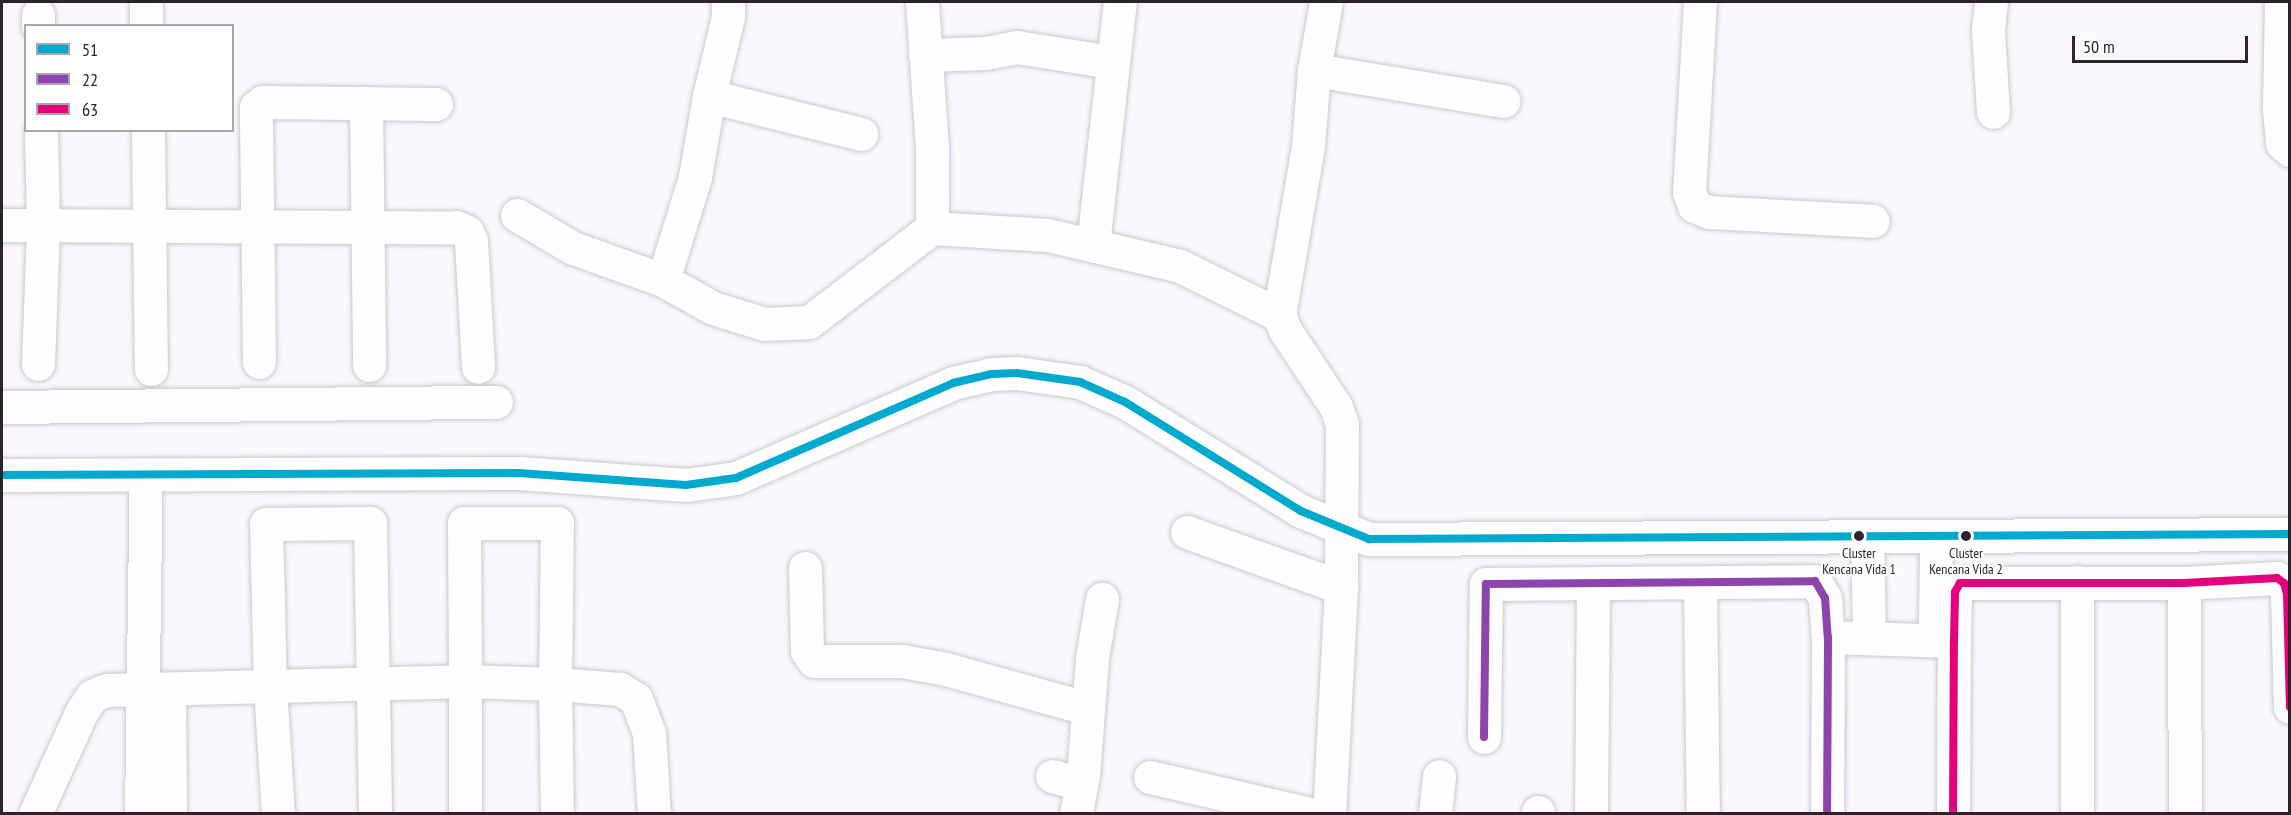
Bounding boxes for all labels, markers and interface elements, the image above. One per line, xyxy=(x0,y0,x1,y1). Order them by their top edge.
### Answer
legend xyxy=(24,24,234,132)
scale bar xyxy=(2075,24,2250,62)
text: 50 m xyxy=(2083,35,2115,58)
text: 51 xyxy=(82,38,98,61)
text: 22 xyxy=(82,68,98,91)
text: 63 xyxy=(82,98,98,121)
marker: Cluster Kencana Vida 1 xyxy=(1853,530,1865,542)
marker: Cluster Kencana Vida 2 xyxy=(1960,530,1972,542)
place label: Cluster Kencana Vida 1 xyxy=(1822,545,1896,578)
place label: Cluster Kencana Vida 2 xyxy=(1929,545,2003,578)

